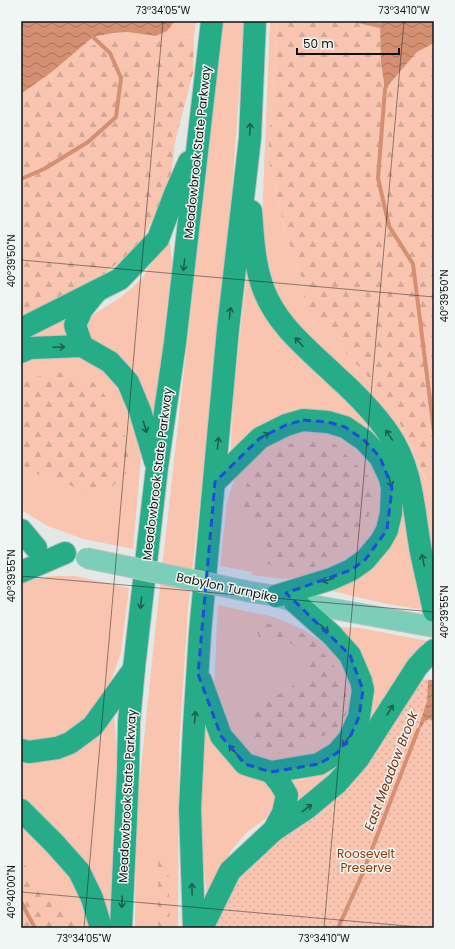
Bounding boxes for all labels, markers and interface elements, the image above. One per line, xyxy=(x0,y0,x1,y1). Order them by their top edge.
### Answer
text: 73°34'05"W xyxy=(136,3,190,18)
text: 73°34'10"W xyxy=(378,3,430,18)
scale bar xyxy=(297,30,399,56)
text: 50 m xyxy=(303,35,334,52)
street label: Meadowbrook State Parkway xyxy=(179,64,215,239)
one-way arrow xyxy=(247,123,254,136)
text: 40°39'50"N xyxy=(4,235,19,287)
one-way arrow xyxy=(180,258,188,271)
text: 40°39'50"N xyxy=(437,270,452,322)
one-way arrow xyxy=(226,307,233,320)
one-way arrow xyxy=(295,337,304,347)
one-way arrow xyxy=(52,343,65,351)
street label: Meadowbrook State Parkway xyxy=(138,386,176,561)
one-way arrow xyxy=(142,420,149,433)
one-way arrow xyxy=(385,429,393,441)
one-way arrow xyxy=(258,432,270,440)
one-way arrow xyxy=(215,437,222,450)
one-way arrow xyxy=(387,474,394,487)
text: 40°39'55"N xyxy=(4,550,19,602)
one-way arrow xyxy=(418,553,426,566)
street label: Babylon Turnpike xyxy=(175,568,279,606)
one-way arrow xyxy=(322,576,334,584)
text: 40°39'55"N xyxy=(437,586,452,638)
one-way arrow xyxy=(138,596,145,609)
one-way arrow xyxy=(319,623,329,632)
one-way arrow xyxy=(386,704,394,715)
water label: East Meadow Brook xyxy=(359,707,423,834)
street label: Meadowbrook State Parkway xyxy=(114,709,140,883)
one-way arrow xyxy=(191,711,198,724)
one-way arrow xyxy=(342,736,351,747)
one-way arrow xyxy=(228,745,238,755)
one-way arrow xyxy=(301,804,312,812)
park label: Roosevelt Preserve xyxy=(337,845,395,876)
text: 40°40'00"N xyxy=(4,865,19,919)
one-way arrow xyxy=(189,883,196,896)
one-way arrow xyxy=(118,895,126,908)
text: 73°34'05"W xyxy=(57,931,111,946)
text: 73°34'10"W xyxy=(298,931,350,946)

